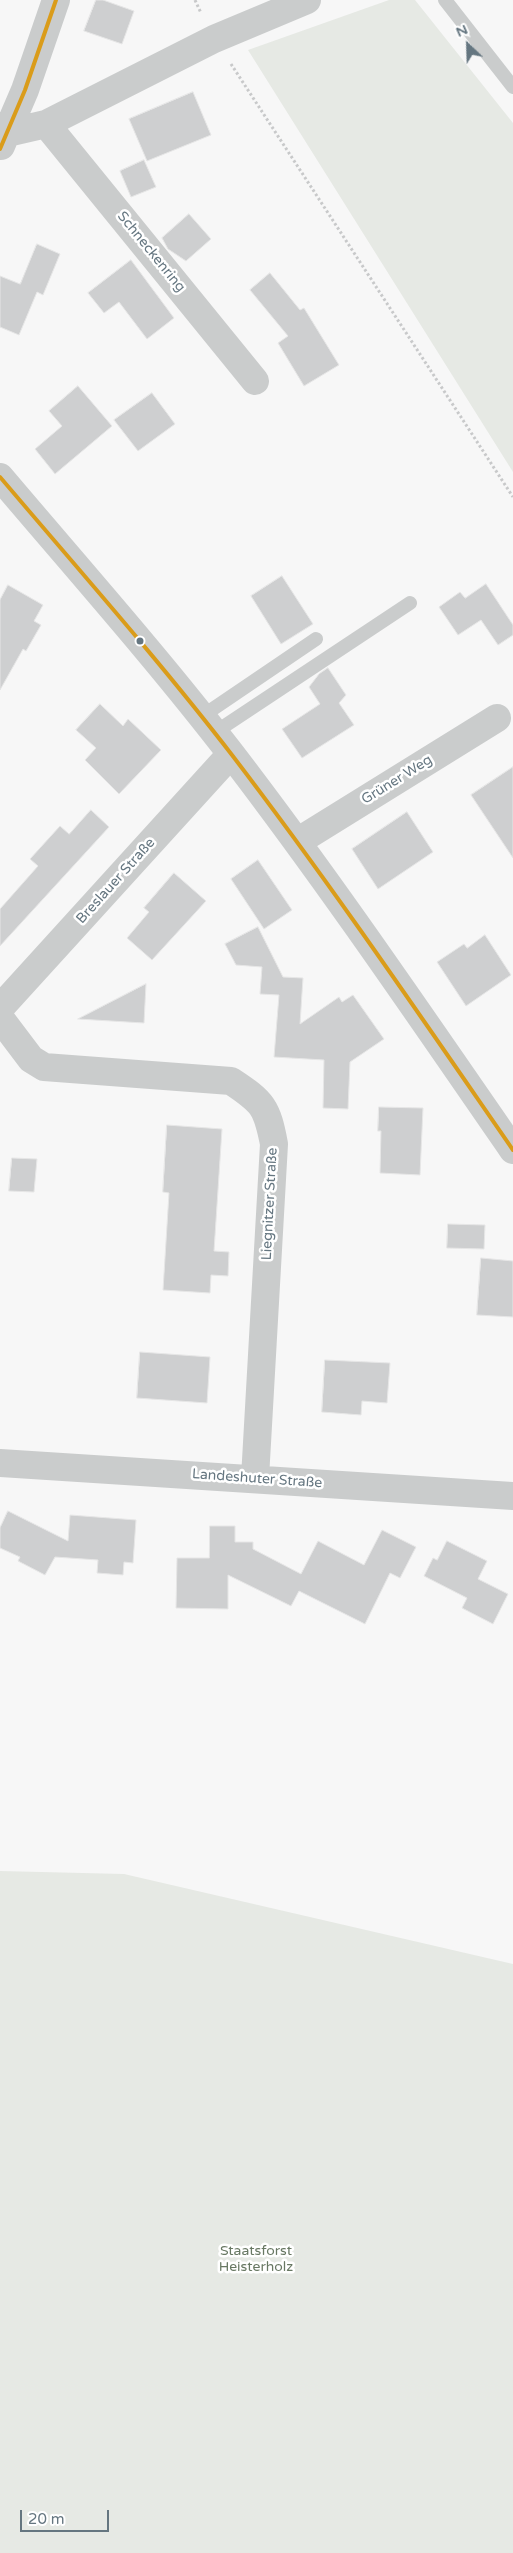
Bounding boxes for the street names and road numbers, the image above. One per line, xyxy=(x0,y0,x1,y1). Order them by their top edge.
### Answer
street label: Schneckenring xyxy=(113,208,189,296)
street label: Grüner Weg xyxy=(359,752,435,808)
street label: Breslauer Straße xyxy=(73,835,159,927)
street label: Liegnitzer Straße xyxy=(259,1147,281,1261)
street label: Landeshuter Straße xyxy=(191,1466,323,1492)

